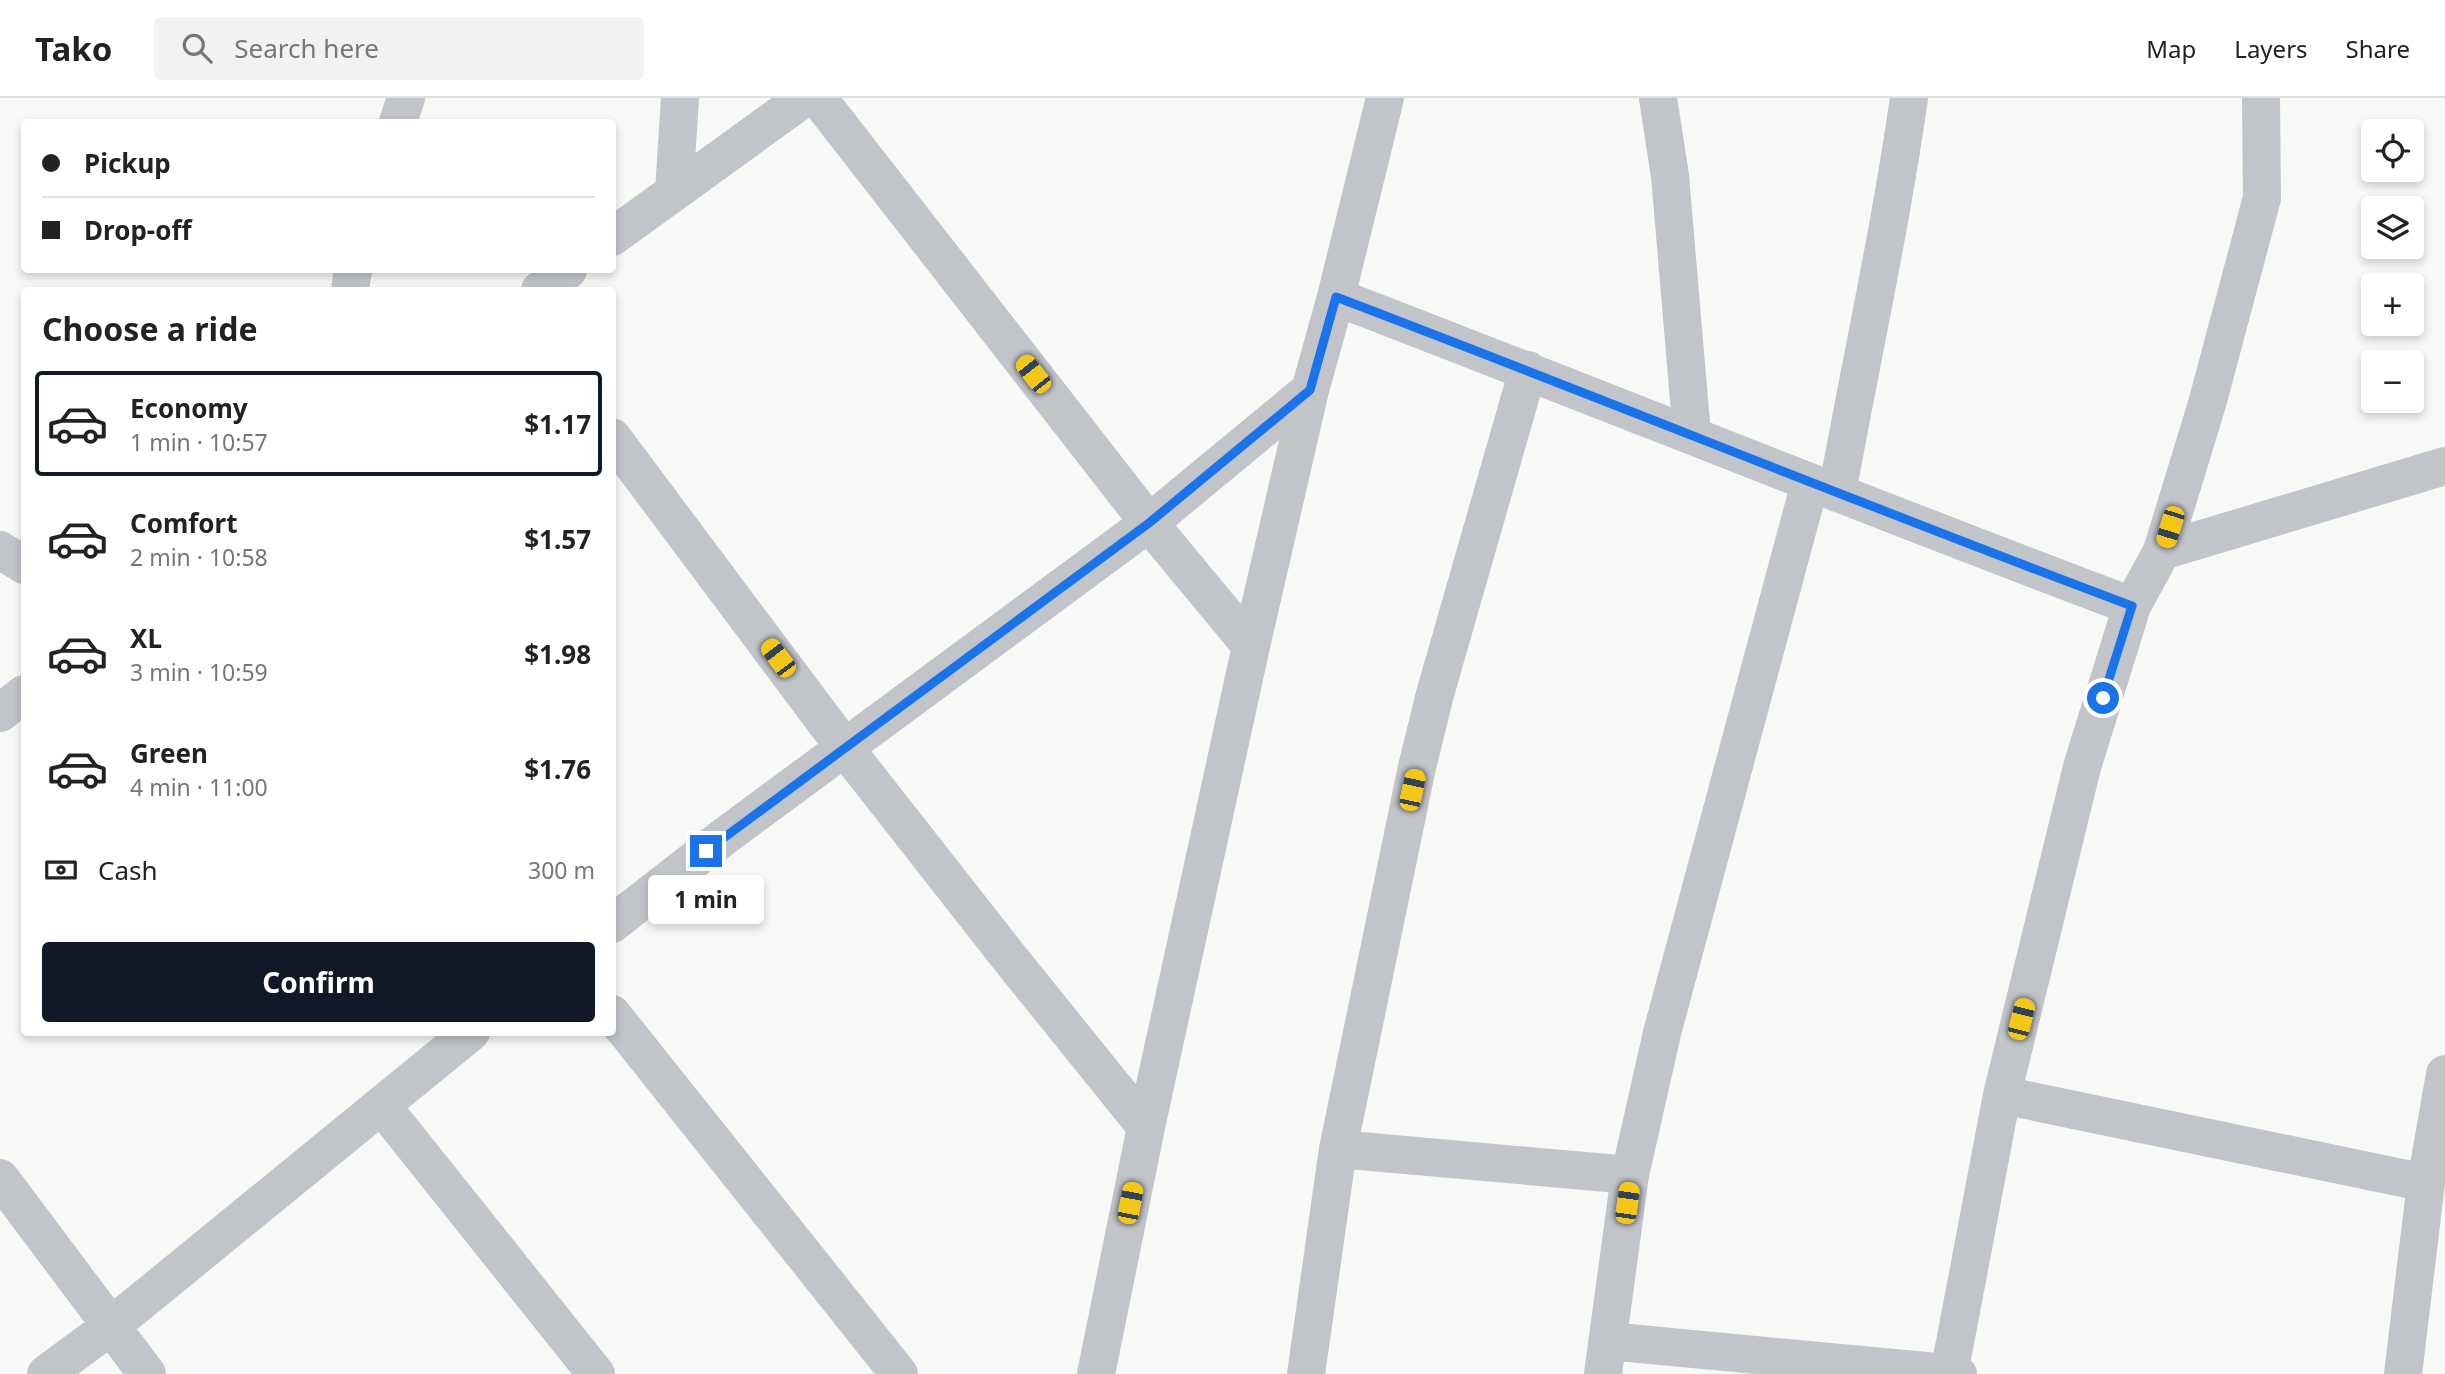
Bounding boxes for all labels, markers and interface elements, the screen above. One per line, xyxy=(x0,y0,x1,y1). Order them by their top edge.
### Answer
search box xyxy=(154,17,644,80)
text: Tako xyxy=(35,26,112,71)
icon: search xyxy=(178,29,216,67)
text: Search here xyxy=(234,30,379,66)
text: Map xyxy=(2146,32,2196,65)
text: Layers xyxy=(2234,32,2308,65)
text: Share xyxy=(2346,32,2410,65)
map controls xyxy=(2361,119,2424,413)
button: locate xyxy=(2361,119,2424,182)
text: Pickup xyxy=(84,145,171,181)
button: layers xyxy=(2361,196,2424,259)
text: Drop-off xyxy=(84,212,191,248)
button: + xyxy=(2361,273,2424,336)
text: Choose a ride xyxy=(42,307,258,350)
button: − xyxy=(2361,350,2424,413)
car xyxy=(1012,351,1055,397)
text: Economy xyxy=(130,390,248,426)
icon: car xyxy=(46,392,109,455)
text: $1.17 xyxy=(524,406,591,442)
text: 1 min · 10:57 xyxy=(130,426,268,458)
car xyxy=(2154,504,2187,550)
text: Comfort xyxy=(130,505,238,541)
icon: car xyxy=(46,507,109,570)
text: $1.57 xyxy=(524,521,591,557)
text: 2 min · 10:58 xyxy=(130,541,268,573)
text: XL xyxy=(130,620,162,656)
icon: car xyxy=(46,622,109,685)
car xyxy=(757,635,800,681)
text: $1.98 xyxy=(524,636,591,672)
text: 3 min · 10:59 xyxy=(130,656,268,688)
route start xyxy=(2087,682,2119,714)
text: Green xyxy=(130,735,208,771)
icon: car xyxy=(46,737,109,800)
text: $1.76 xyxy=(524,751,591,787)
car xyxy=(1398,767,1427,813)
text: 4 min · 11:00 xyxy=(130,771,268,803)
route end xyxy=(690,835,722,867)
icon: cash xyxy=(42,851,80,889)
text: Cash xyxy=(98,852,158,888)
text: 300 m xyxy=(528,854,595,886)
callout: 1 min xyxy=(648,876,764,924)
text: 1 min xyxy=(674,883,738,915)
button: Confirm xyxy=(42,942,595,1022)
car xyxy=(2006,996,2037,1042)
car xyxy=(1116,1180,1145,1226)
car xyxy=(1614,1181,1641,1225)

